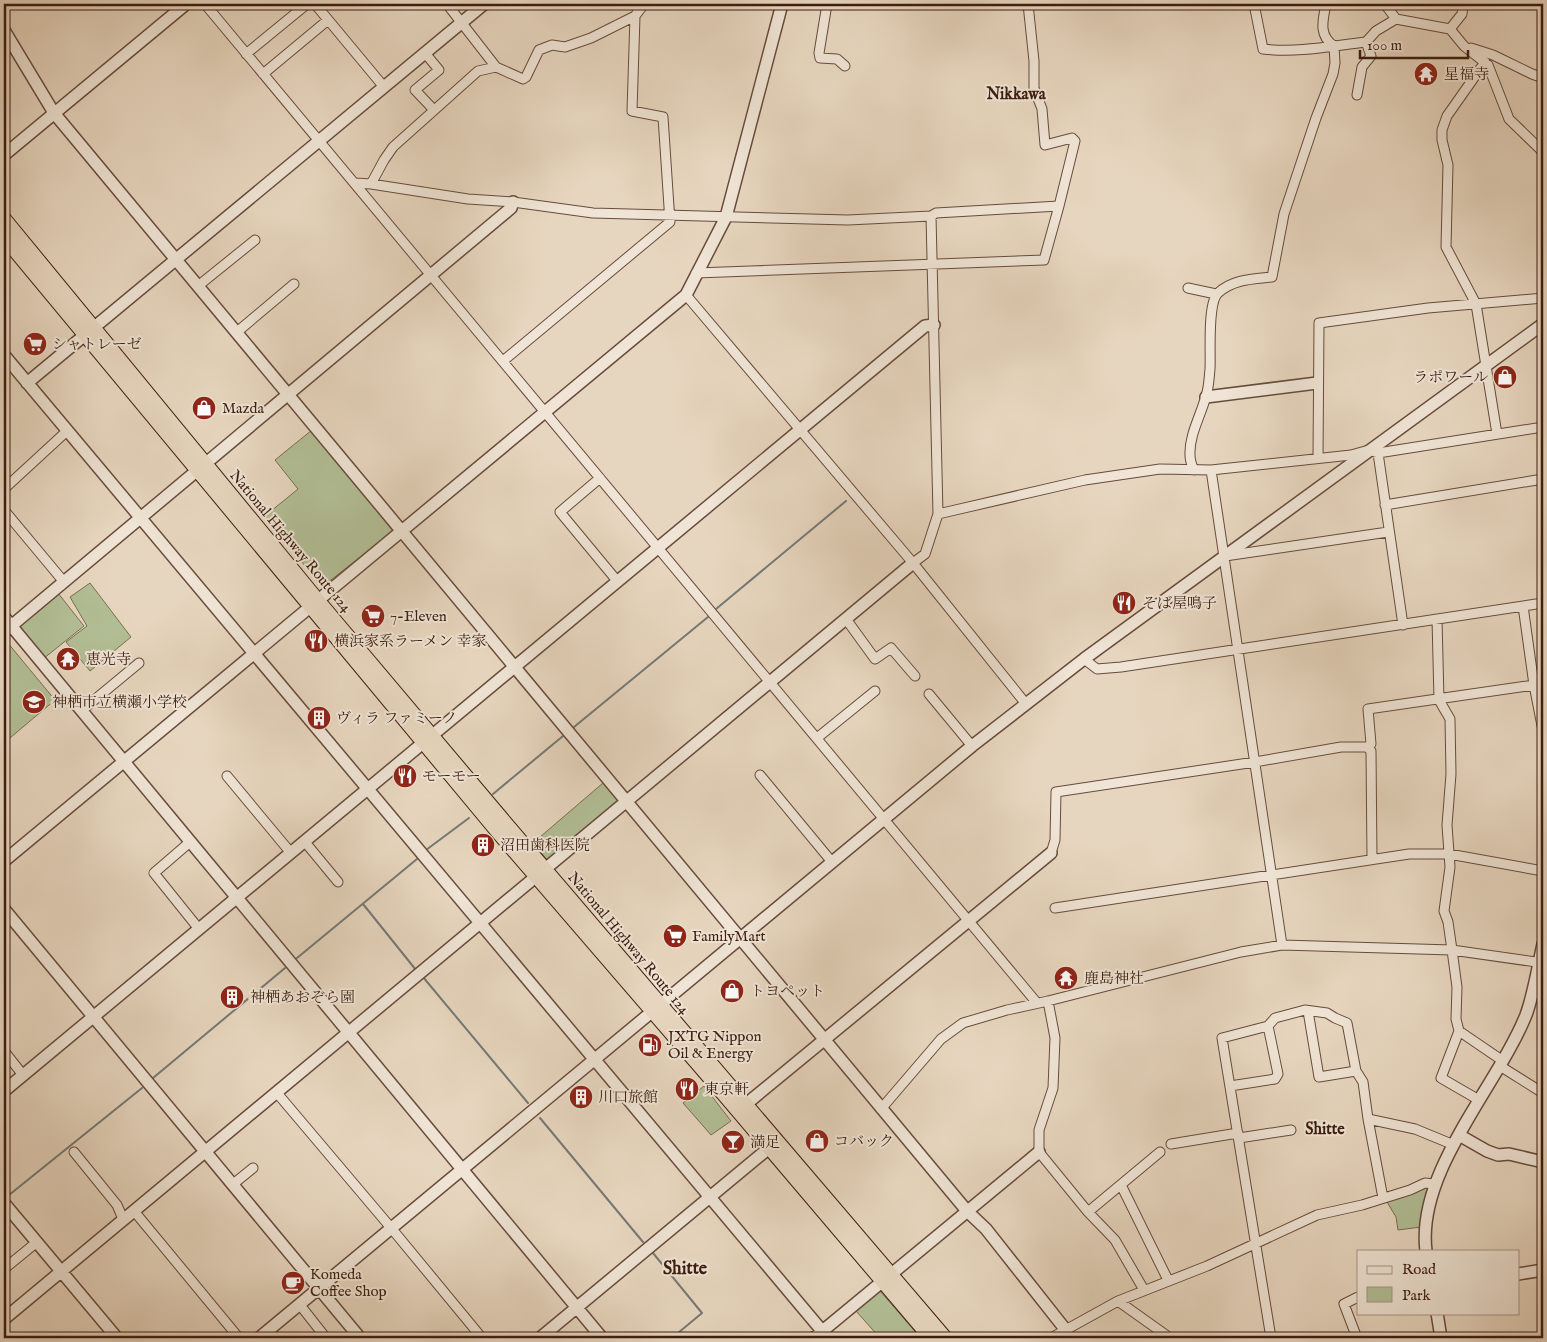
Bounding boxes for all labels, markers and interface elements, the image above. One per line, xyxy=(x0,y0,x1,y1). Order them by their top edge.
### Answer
scale bar xyxy=(1360,28,1467,60)
text: 100 m xyxy=(1367,36,1403,55)
temple icon: 星福寺 xyxy=(1413,61,1439,87)
place label: 星福寺 xyxy=(1444,65,1489,84)
district label: Nikkawa xyxy=(985,85,1047,105)
supermarket icon: シャトレーゼ xyxy=(22,331,48,357)
place label: シャトレーゼ xyxy=(52,335,141,354)
shop icon: ラポワール xyxy=(1492,364,1518,390)
place label: ラポワール xyxy=(1413,368,1488,387)
shop icon: Mazda xyxy=(191,395,217,421)
place label: Mazda xyxy=(222,399,265,418)
street label: National Highway Route 124 xyxy=(225,466,356,617)
restaurant icon: そば屋鳴子 xyxy=(1111,590,1137,616)
place label: そば屋鳴子 xyxy=(1142,594,1217,613)
supermarket icon: 7-Eleven xyxy=(360,603,386,629)
place label: 7-Eleven xyxy=(390,607,447,626)
restaurant icon: 横浜家系ラーメン 幸家 xyxy=(303,628,329,654)
place label: 横浜家系ラーメン 幸家 xyxy=(334,632,487,651)
temple icon: 恵光寺 xyxy=(55,646,81,672)
place label: 恵光寺 xyxy=(86,650,131,669)
school or university icon: 神栖市立横瀬小学校 xyxy=(21,689,47,715)
place label: 神栖市立横瀬小学校 xyxy=(52,693,187,712)
building icon: ヴィラ ファミーノ xyxy=(306,705,332,731)
place label: ヴィラ ファミーノ xyxy=(336,709,458,728)
restaurant icon: モーモー xyxy=(392,763,418,789)
place label: モーモー xyxy=(422,767,481,786)
building icon: 沼田歯科医院 xyxy=(470,832,496,858)
place label: 沼田歯科医院 xyxy=(500,836,590,855)
street label: National Highway Route 124 xyxy=(563,868,694,1019)
supermarket icon: FamilyMart xyxy=(662,923,688,949)
place label: FamilyMart xyxy=(692,927,766,946)
temple icon: 鹿島神社 xyxy=(1053,965,1079,991)
place label: 鹿島神社 xyxy=(1084,969,1144,988)
shop icon: トヨペット xyxy=(719,978,745,1004)
place label: トヨペット xyxy=(750,982,825,1001)
building icon: 神栖あおぞら園 xyxy=(219,984,245,1010)
place label: 神栖あおぞら園 xyxy=(250,988,355,1007)
place label: JXTG Nippon Oil & Energy xyxy=(666,1027,762,1063)
fuel station icon: JXTG Nippon Oil & Energy xyxy=(637,1032,663,1058)
restaurant icon: 東京軒 xyxy=(674,1076,700,1102)
place label: 東京軒 xyxy=(704,1080,749,1099)
building icon: 川口旅館 xyxy=(568,1084,594,1110)
place label: 川口旅館 xyxy=(598,1088,658,1107)
district label: Shitte xyxy=(1305,1120,1345,1140)
shop icon: コバック xyxy=(804,1128,830,1154)
bar icon: 満足 xyxy=(720,1129,746,1155)
place label: コバック xyxy=(834,1132,894,1151)
place label: 満足 xyxy=(750,1133,780,1152)
legend xyxy=(1357,1250,1520,1314)
district label: Shitte xyxy=(663,1258,708,1281)
text: Road xyxy=(1402,1260,1437,1279)
place label: Komeda Coffee Shop xyxy=(310,1265,387,1301)
cafe icon: Komeda Coffee Shop xyxy=(280,1270,306,1296)
text: Park xyxy=(1402,1286,1432,1305)

